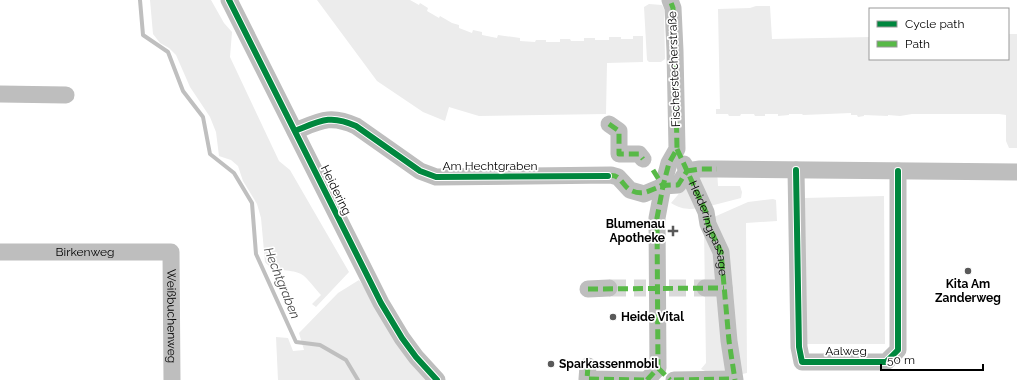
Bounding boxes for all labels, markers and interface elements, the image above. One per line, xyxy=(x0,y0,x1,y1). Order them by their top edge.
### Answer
legend xyxy=(869,8,1009,60)
street label: Fischerstecherstraße xyxy=(665,11,683,127)
text: Cycle path xyxy=(905,17,964,31)
text: Path xyxy=(905,37,930,51)
street label: Am Hechtgraben xyxy=(442,159,538,173)
street label: Heidering xyxy=(318,163,354,217)
street label: Heideringpassage xyxy=(686,178,730,277)
place label: Blumenau Apotheke xyxy=(606,217,665,245)
marker: Blumenau Apotheke xyxy=(668,226,678,236)
street label: Birkenweg xyxy=(56,245,114,259)
water label: Hechtgraben xyxy=(261,245,303,321)
marker: Kita Am Zanderweg xyxy=(963,266,973,276)
street label: Weißbuchenweg xyxy=(164,269,179,363)
place label: Kita Am Zanderweg xyxy=(935,277,1001,305)
place label: Heide Vital xyxy=(621,310,684,324)
marker: Heide Vital xyxy=(608,312,618,322)
street label: Aalweg xyxy=(825,344,867,358)
scale bar xyxy=(881,346,983,372)
text: 50 m xyxy=(887,353,915,367)
place label: Sparkassenmobil xyxy=(559,357,658,371)
marker: Sparkassenmobil xyxy=(546,359,556,369)

